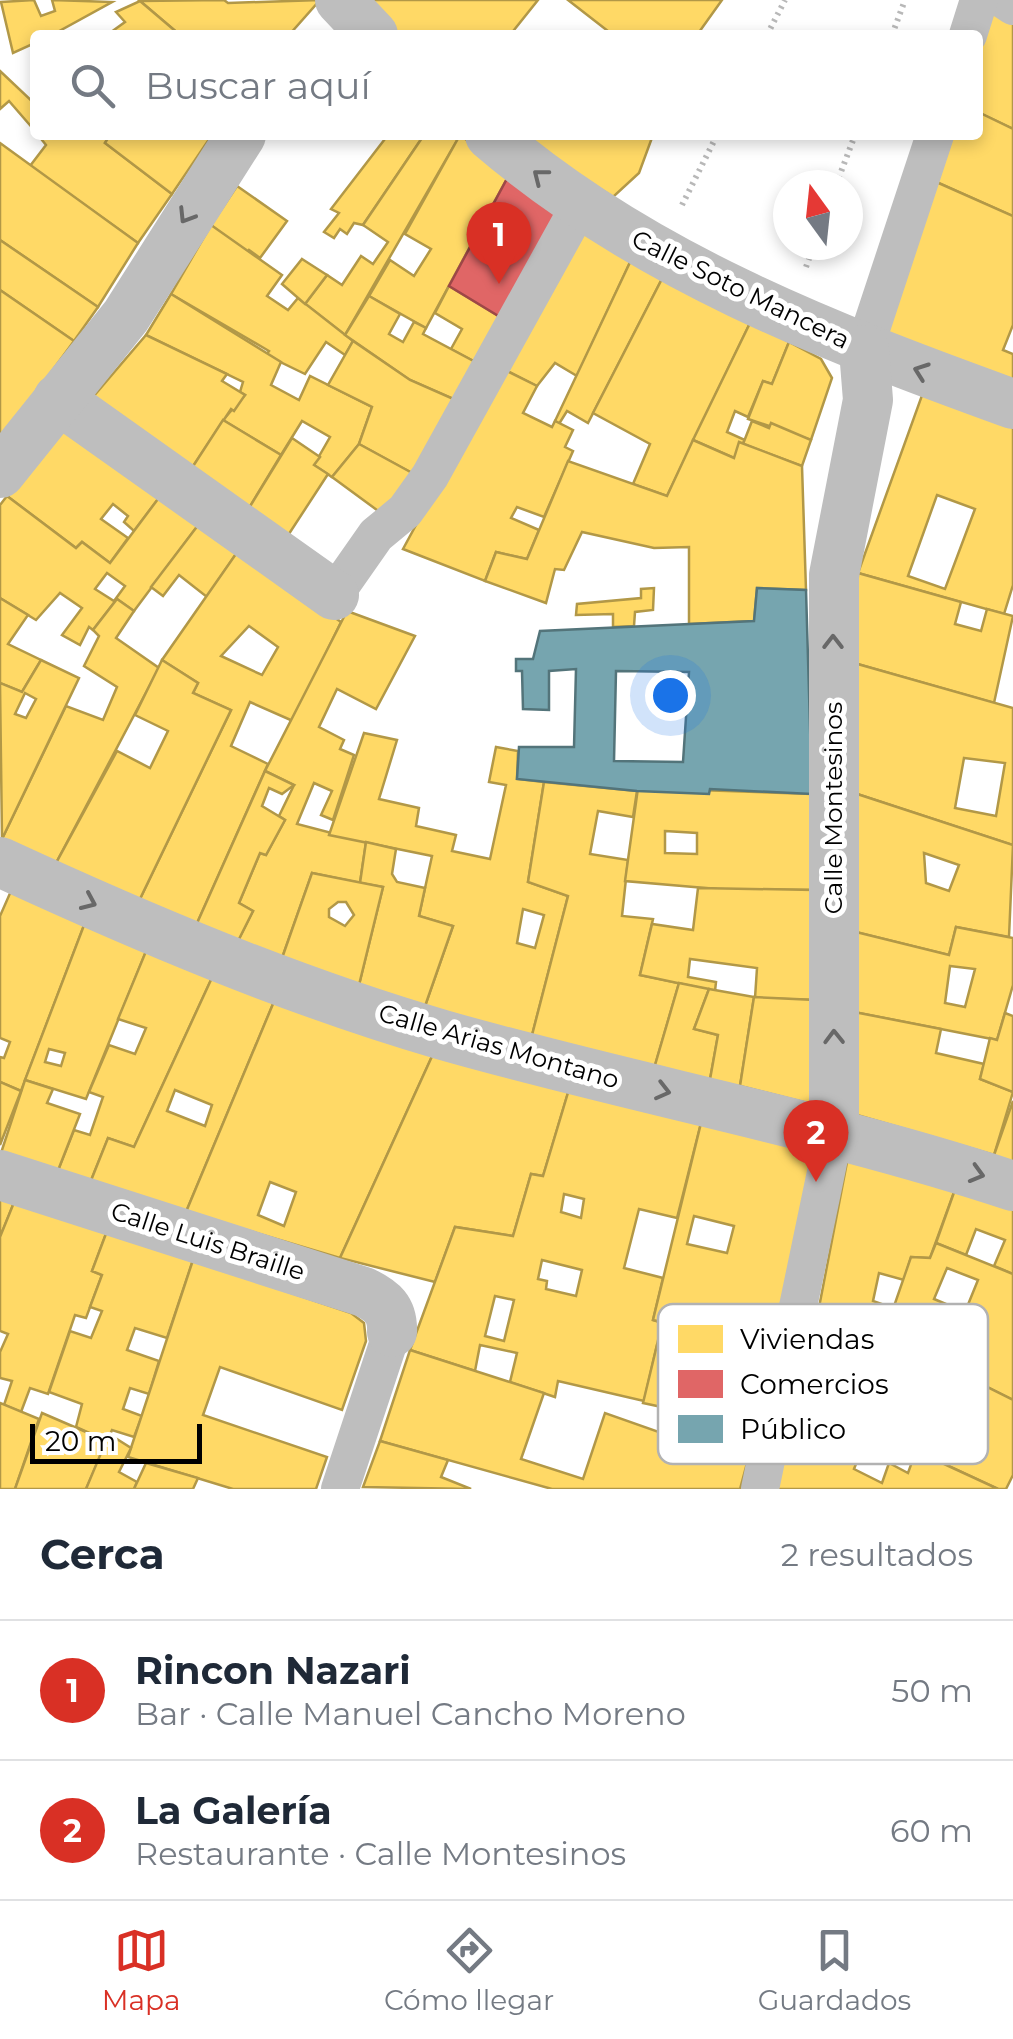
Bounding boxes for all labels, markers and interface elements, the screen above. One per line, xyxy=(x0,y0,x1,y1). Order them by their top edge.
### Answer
search box xyxy=(30,30,983,140)
icon: search xyxy=(65,58,120,113)
text: Buscar aquí xyxy=(145,62,371,109)
one-way arrow xyxy=(533,170,551,188)
north arrow xyxy=(773,170,863,260)
pin: 1 xyxy=(466,202,532,284)
one-way arrow xyxy=(180,205,199,223)
street label: Calle Soto Mancera xyxy=(627,223,855,355)
one-way arrow xyxy=(914,362,931,383)
one-way arrow xyxy=(822,633,844,648)
your location xyxy=(645,670,696,721)
street label: Calle Montesinos xyxy=(818,702,848,914)
one-way arrow xyxy=(79,890,97,910)
street label: Calle Arias Montano xyxy=(375,997,623,1095)
one-way arrow xyxy=(823,1028,845,1044)
one-way arrow xyxy=(654,1079,671,1100)
pin: 2 xyxy=(784,1100,848,1182)
one-way arrow xyxy=(968,1162,985,1183)
street label: Calle Luis Braille xyxy=(107,1196,309,1286)
legend xyxy=(658,1304,988,1464)
text: Viviendas xyxy=(740,1322,874,1356)
text: Comercios xyxy=(740,1367,889,1401)
text: Público xyxy=(740,1412,846,1446)
scale bar xyxy=(30,1419,202,1464)
text: 20 m xyxy=(45,1424,116,1458)
text: Cerca xyxy=(40,1528,165,1580)
text: 2 resultados xyxy=(781,1535,973,1574)
text: Rincon Nazari xyxy=(135,1647,411,1694)
text: 1 xyxy=(66,1671,79,1710)
text: 50 m xyxy=(891,1671,973,1710)
text: Bar · Calle Manuel Cancho Moreno xyxy=(135,1694,686,1733)
text: La Galería xyxy=(135,1787,332,1834)
text: 2 xyxy=(63,1811,82,1850)
text: 60 m xyxy=(890,1811,973,1850)
text: Restaurante · Calle Montesinos xyxy=(135,1834,626,1873)
tab: Mapa xyxy=(102,1923,180,2017)
tab: Cómo llegar xyxy=(384,1923,554,2017)
tab: Guardados xyxy=(758,1923,911,2017)

